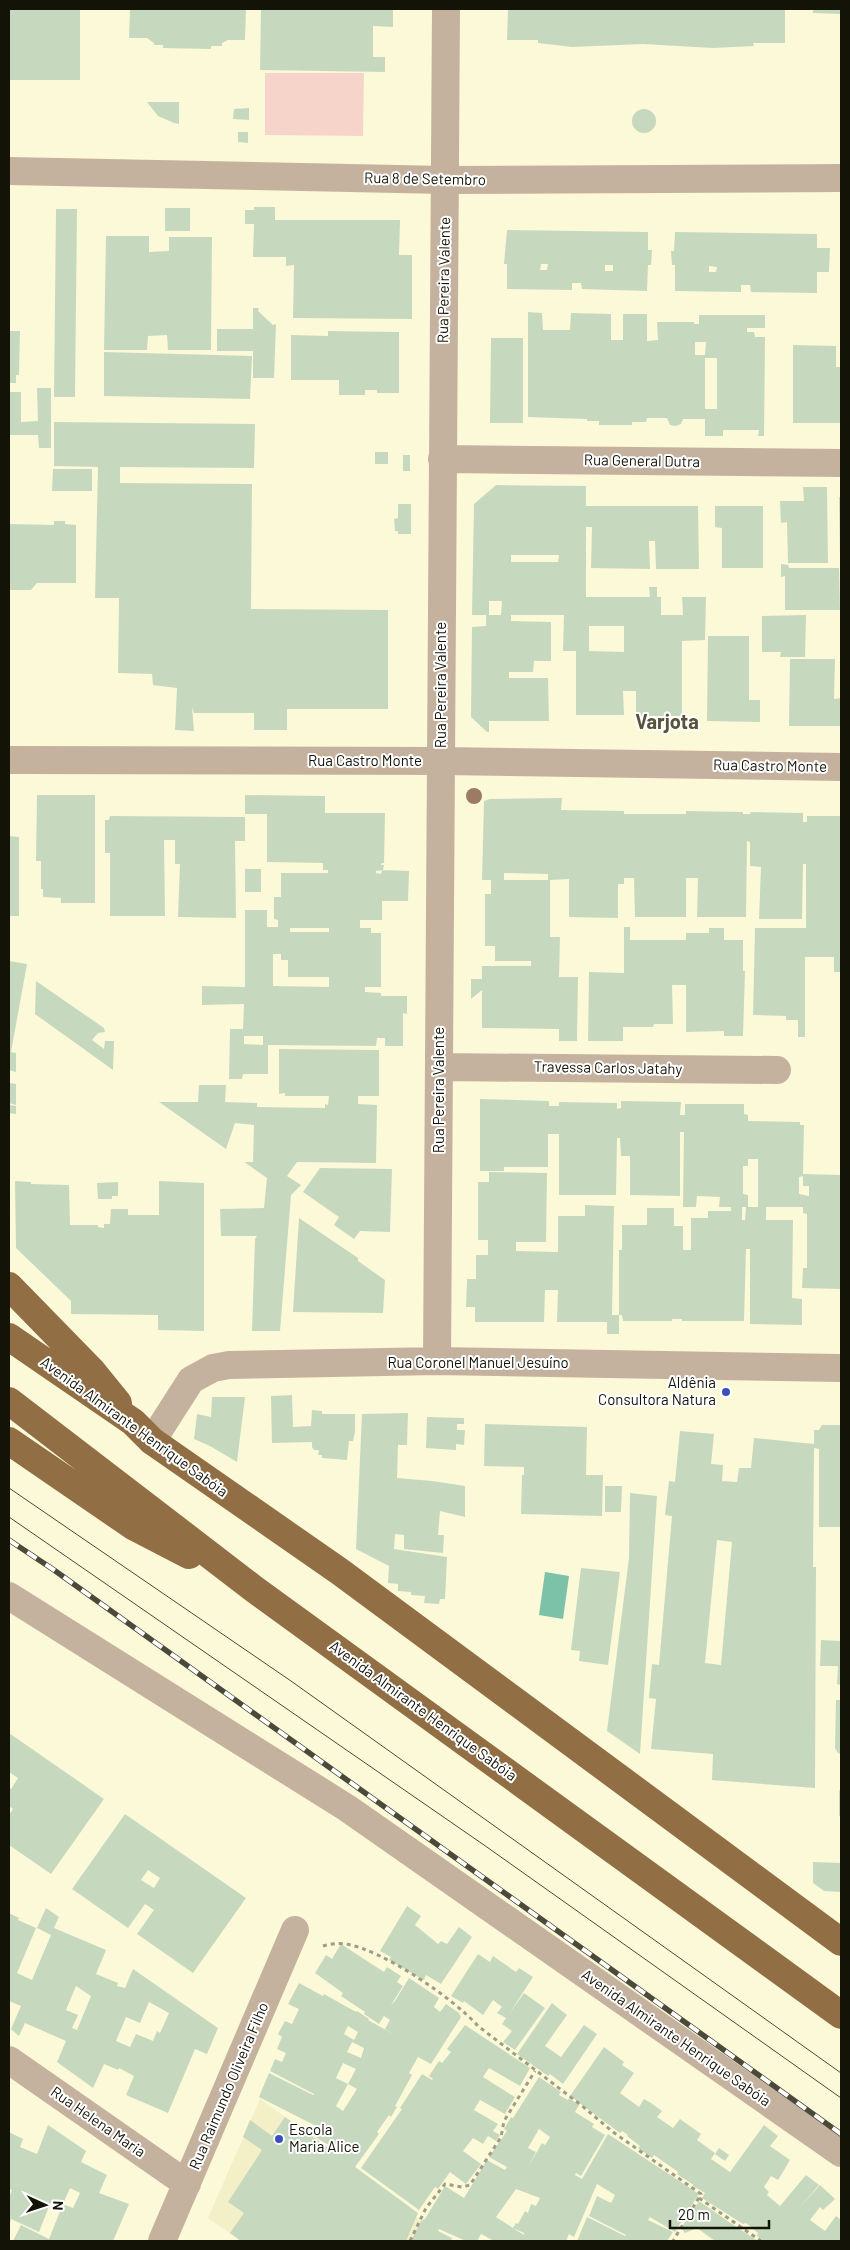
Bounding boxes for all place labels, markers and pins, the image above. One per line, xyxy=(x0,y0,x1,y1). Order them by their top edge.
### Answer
place label: Aldênia Consultora Natura xyxy=(598,1373,716,1408)
marker: Aldênia Consultora Natura xyxy=(720,1386,732,1398)
place label: Escola Maria Alice xyxy=(289,2120,359,2155)
marker: Escola Maria Alice xyxy=(273,2133,285,2145)

